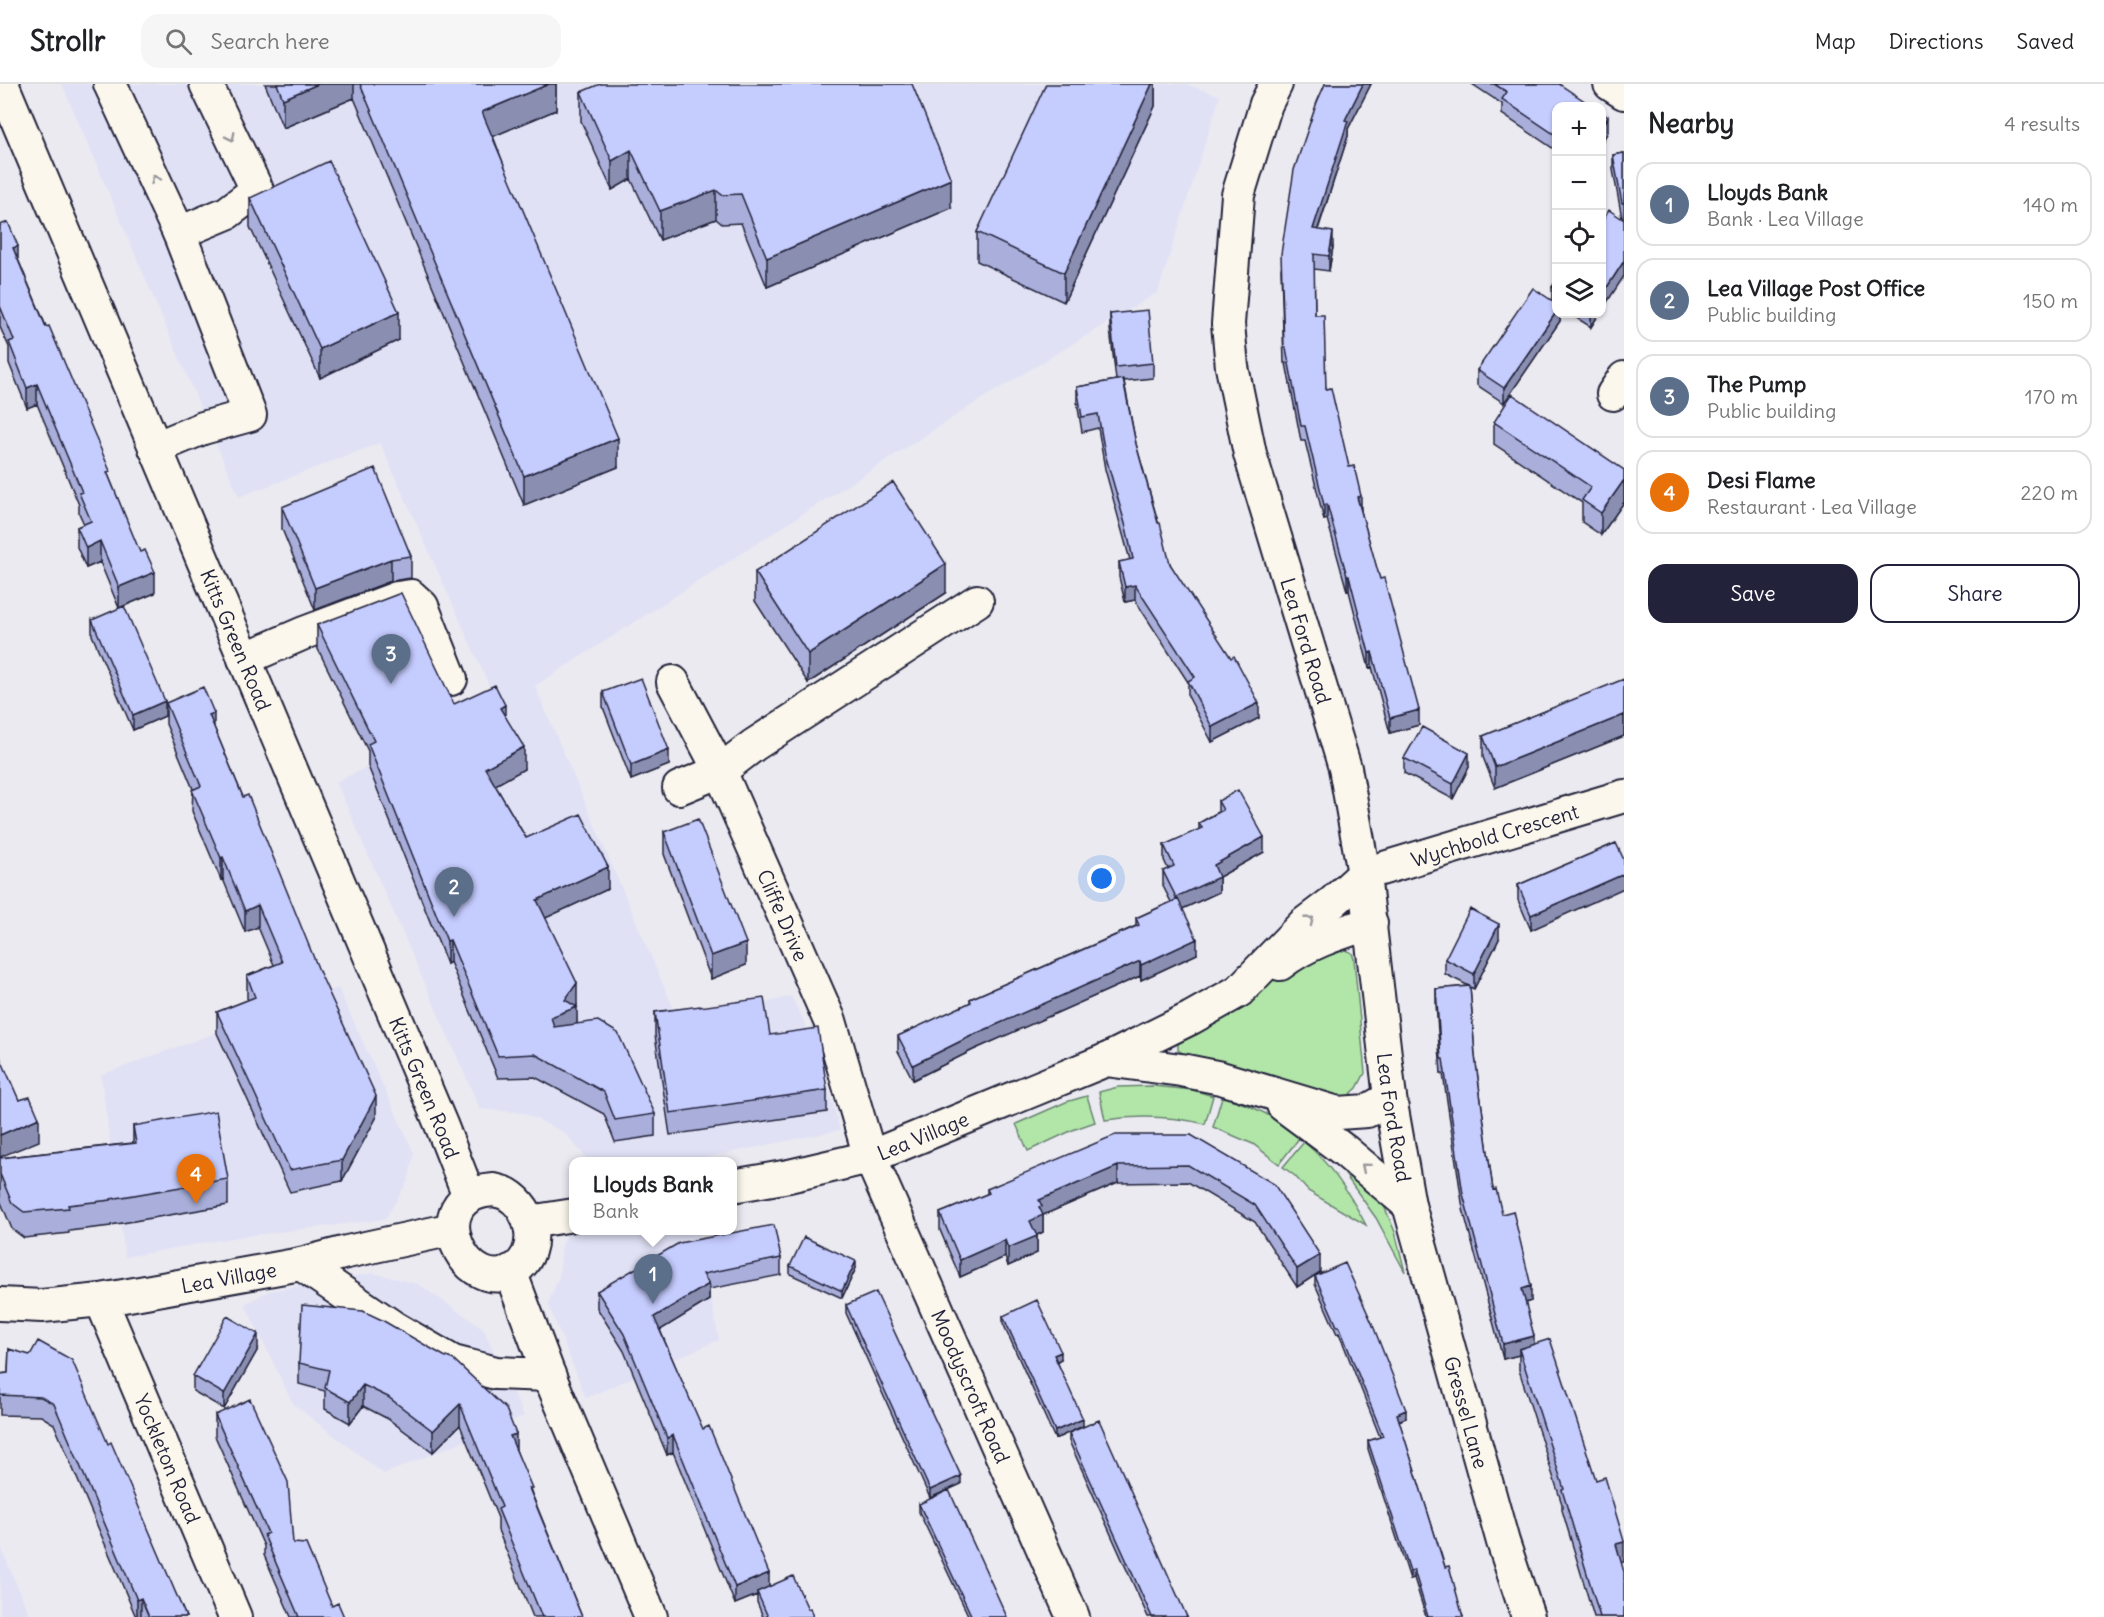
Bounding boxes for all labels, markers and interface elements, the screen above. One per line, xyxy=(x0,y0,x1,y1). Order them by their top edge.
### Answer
search box xyxy=(141,14,561,68)
text: Strollr xyxy=(30,23,105,59)
icon: search xyxy=(162,25,195,58)
text: Search here xyxy=(210,27,330,55)
text: Map xyxy=(1815,28,1856,55)
text: Directions xyxy=(1889,28,1983,55)
text: Saved xyxy=(2016,28,2074,55)
map controls xyxy=(1552,102,1606,318)
button: + xyxy=(1552,102,1606,156)
text: Nearby xyxy=(1648,107,1734,140)
text: 4 results xyxy=(2004,111,2080,136)
one-way arrow xyxy=(224,130,236,141)
button: − xyxy=(1552,156,1606,210)
one-way arrow xyxy=(150,175,162,186)
text: Lloyds Bank xyxy=(1707,178,1828,206)
text: 1 xyxy=(1666,192,1673,217)
text: 140 m xyxy=(2023,192,2078,217)
text: Bank · Lea Village xyxy=(1707,206,1864,231)
button: locate xyxy=(1552,210,1606,264)
button: layers xyxy=(1552,264,1606,318)
text: Lea Village Post Office xyxy=(1707,274,1925,302)
text: 2 xyxy=(1664,288,1675,313)
text: 150 m xyxy=(2023,288,2078,313)
text: Public building xyxy=(1707,302,1836,327)
text: The Pump xyxy=(1707,370,1806,398)
text: 3 xyxy=(1664,384,1675,409)
text: 170 m xyxy=(2025,384,2078,409)
text: Public building xyxy=(1707,398,1836,423)
text: Desi Flame xyxy=(1707,466,1816,494)
text: 4 xyxy=(1664,480,1675,505)
text: 220 m xyxy=(2021,480,2078,505)
text: Restaurant · Lea Village xyxy=(1707,494,1917,519)
button: Save xyxy=(1648,564,1858,623)
button: Share xyxy=(1870,564,2080,623)
street label: Kitts Green Road xyxy=(195,565,277,714)
street label: Lea Ford Road xyxy=(1276,575,1337,707)
pin: 3 xyxy=(372,634,410,684)
street label: Wychbold Crescent xyxy=(1408,798,1581,872)
your location xyxy=(1087,864,1116,893)
street label: Cliffe Drive xyxy=(752,865,814,965)
pin: 2 xyxy=(434,868,474,917)
one-way arrow xyxy=(1304,916,1315,927)
street label: Kitts Green Road xyxy=(384,1013,466,1162)
street label: Lea Ford Road xyxy=(1372,1051,1417,1184)
street label: Lea Village xyxy=(873,1105,972,1165)
pin: 4 xyxy=(176,1154,216,1204)
popup xyxy=(569,1157,737,1235)
one-way arrow xyxy=(1361,1164,1372,1175)
text: Lloyds Bank xyxy=(593,1170,713,1198)
text: Bank xyxy=(593,1198,639,1223)
pin: 1 xyxy=(634,1254,672,1304)
street label: Lea Village xyxy=(179,1256,278,1298)
street label: Moodyscroft Road xyxy=(926,1306,1016,1467)
street label: Gressel Lane xyxy=(1439,1353,1494,1471)
street label: Yockleton Road xyxy=(130,1390,206,1527)

